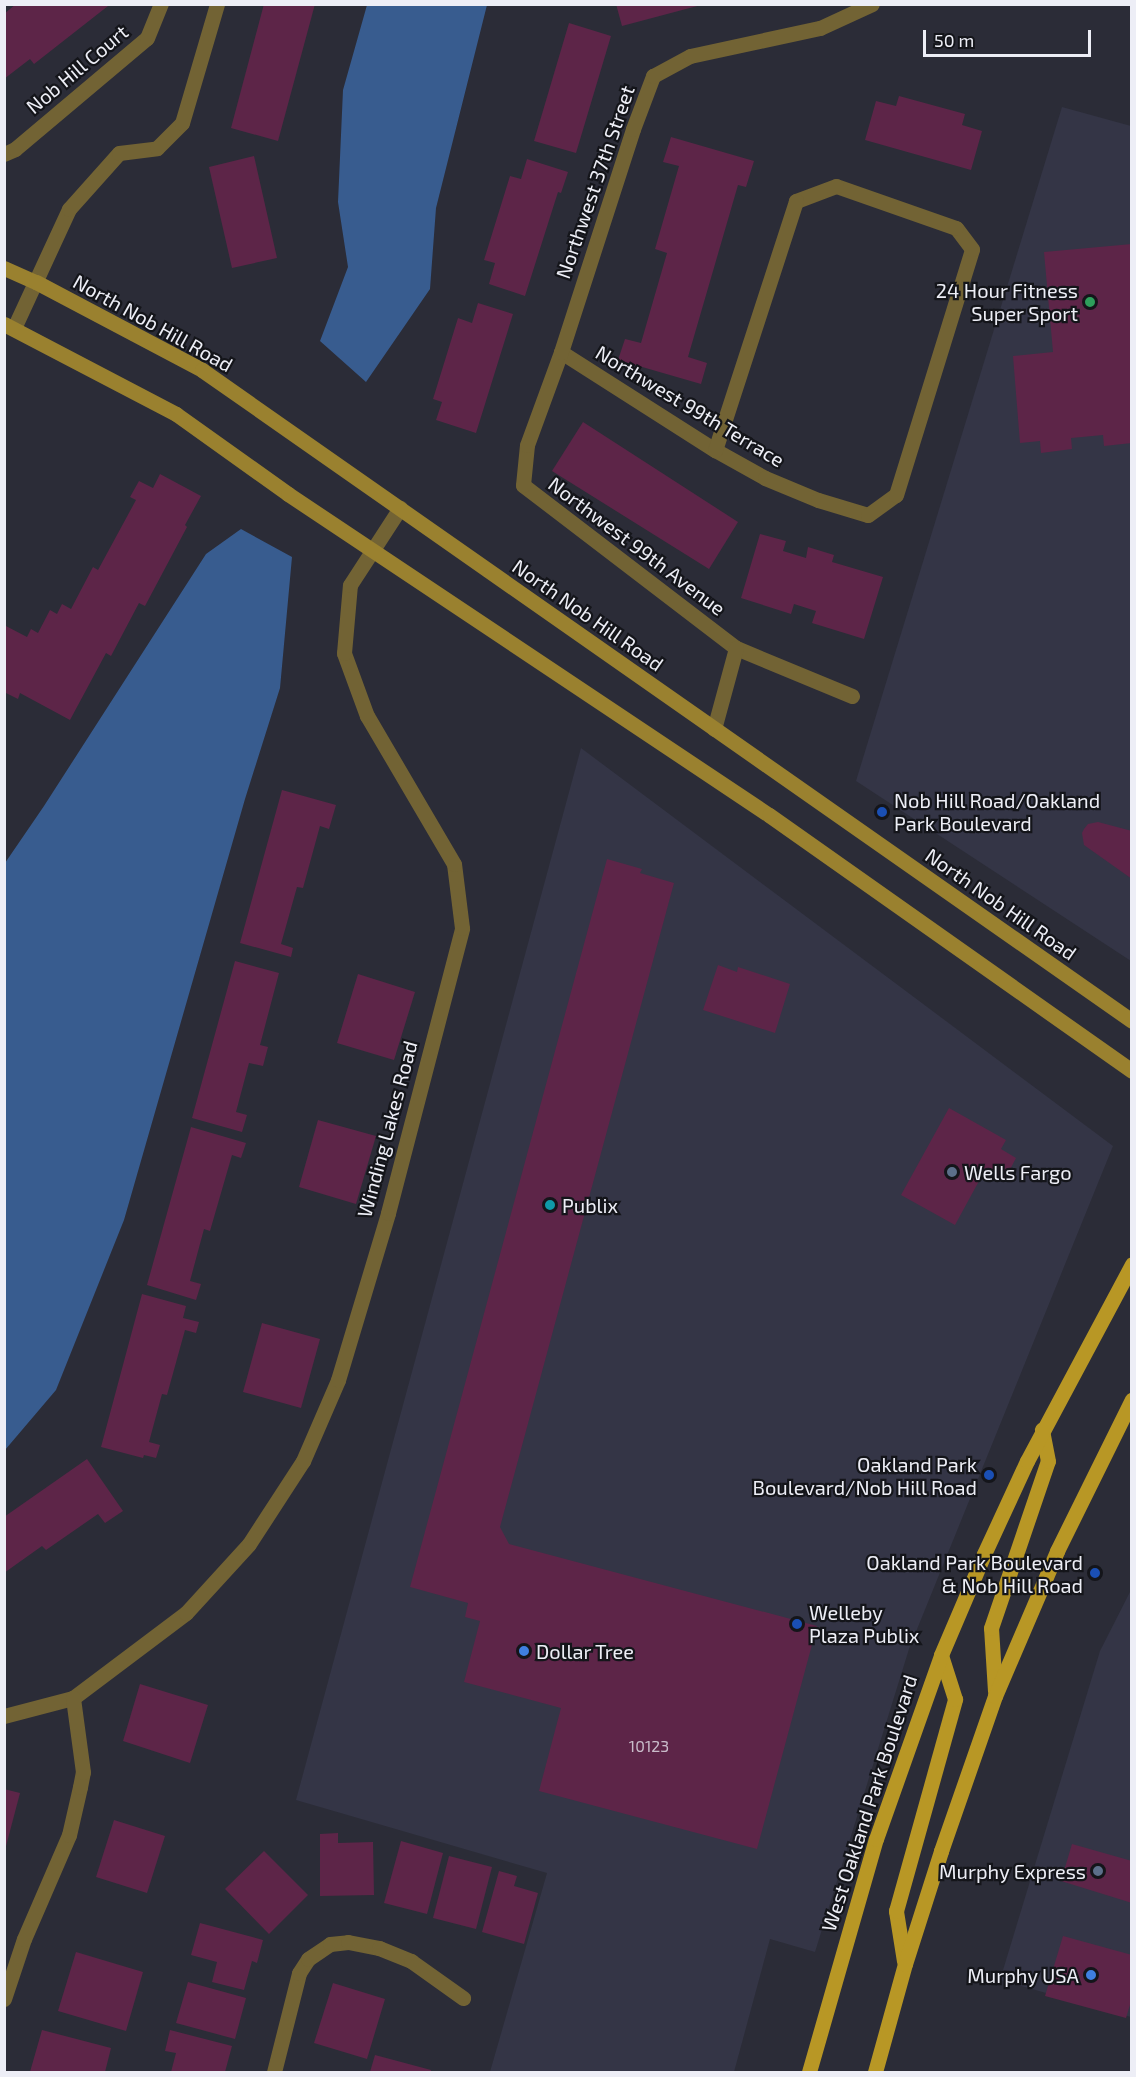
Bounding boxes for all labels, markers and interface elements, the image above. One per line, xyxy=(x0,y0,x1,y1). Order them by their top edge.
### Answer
scale bar xyxy=(926,18,1094,56)
street label: Nob Hill Court xyxy=(21,19,133,119)
text: 50 m xyxy=(934,29,974,51)
street label: Northwest 37th Street xyxy=(551,82,639,282)
street label: North Nob Hill Road xyxy=(69,269,237,377)
place label: 24 Hour Fitness Super Sport xyxy=(935,278,1078,325)
marker: 24 Hour Fitness Super Sport xyxy=(1083,295,1097,309)
street label: Northwest 99th Terrace xyxy=(591,340,789,472)
street label: Northwest 99th Avenue xyxy=(544,472,730,620)
street label: North Nob Hill Road xyxy=(508,554,668,676)
place label: Nob Hill Road/Oakland Park Boulevard xyxy=(894,789,1101,836)
marker: Nob Hill Road/Oakland Park Boulevard xyxy=(875,805,889,819)
street label: North Nob Hill Road xyxy=(921,843,1081,965)
street label: Winding Lakes Road xyxy=(352,1038,422,1220)
place label: Wells Fargo xyxy=(964,1160,1072,1184)
marker: Wells Fargo xyxy=(945,1165,959,1179)
place label: Publix xyxy=(562,1193,618,1217)
marker: Publix xyxy=(543,1198,557,1212)
place label: Oakland Park Boulevard/Nob Hill Road xyxy=(752,1452,977,1499)
marker: Oakland Park Boulevard/Nob Hill Road xyxy=(982,1468,996,1482)
place label: Oakland Park Boulevard & Nob Hill Road xyxy=(866,1550,1083,1597)
marker: Oakland Park Boulevard & Nob Hill Road xyxy=(1088,1566,1102,1580)
place label: Welleby Plaza Publix xyxy=(809,1600,919,1647)
marker: Welleby Plaza Publix xyxy=(790,1617,804,1631)
place label: Dollar Tree xyxy=(536,1639,635,1663)
marker: Dollar Tree xyxy=(517,1644,531,1658)
street label: West Oakland Park Boulevard xyxy=(816,1672,922,1934)
house number: 10123 xyxy=(629,1736,669,1756)
place label: Murphy Express xyxy=(939,1859,1086,1883)
marker: Murphy Express xyxy=(1091,1864,1105,1878)
place label: Murphy USA xyxy=(967,1963,1079,1987)
marker: Murphy USA xyxy=(1084,1968,1098,1982)

